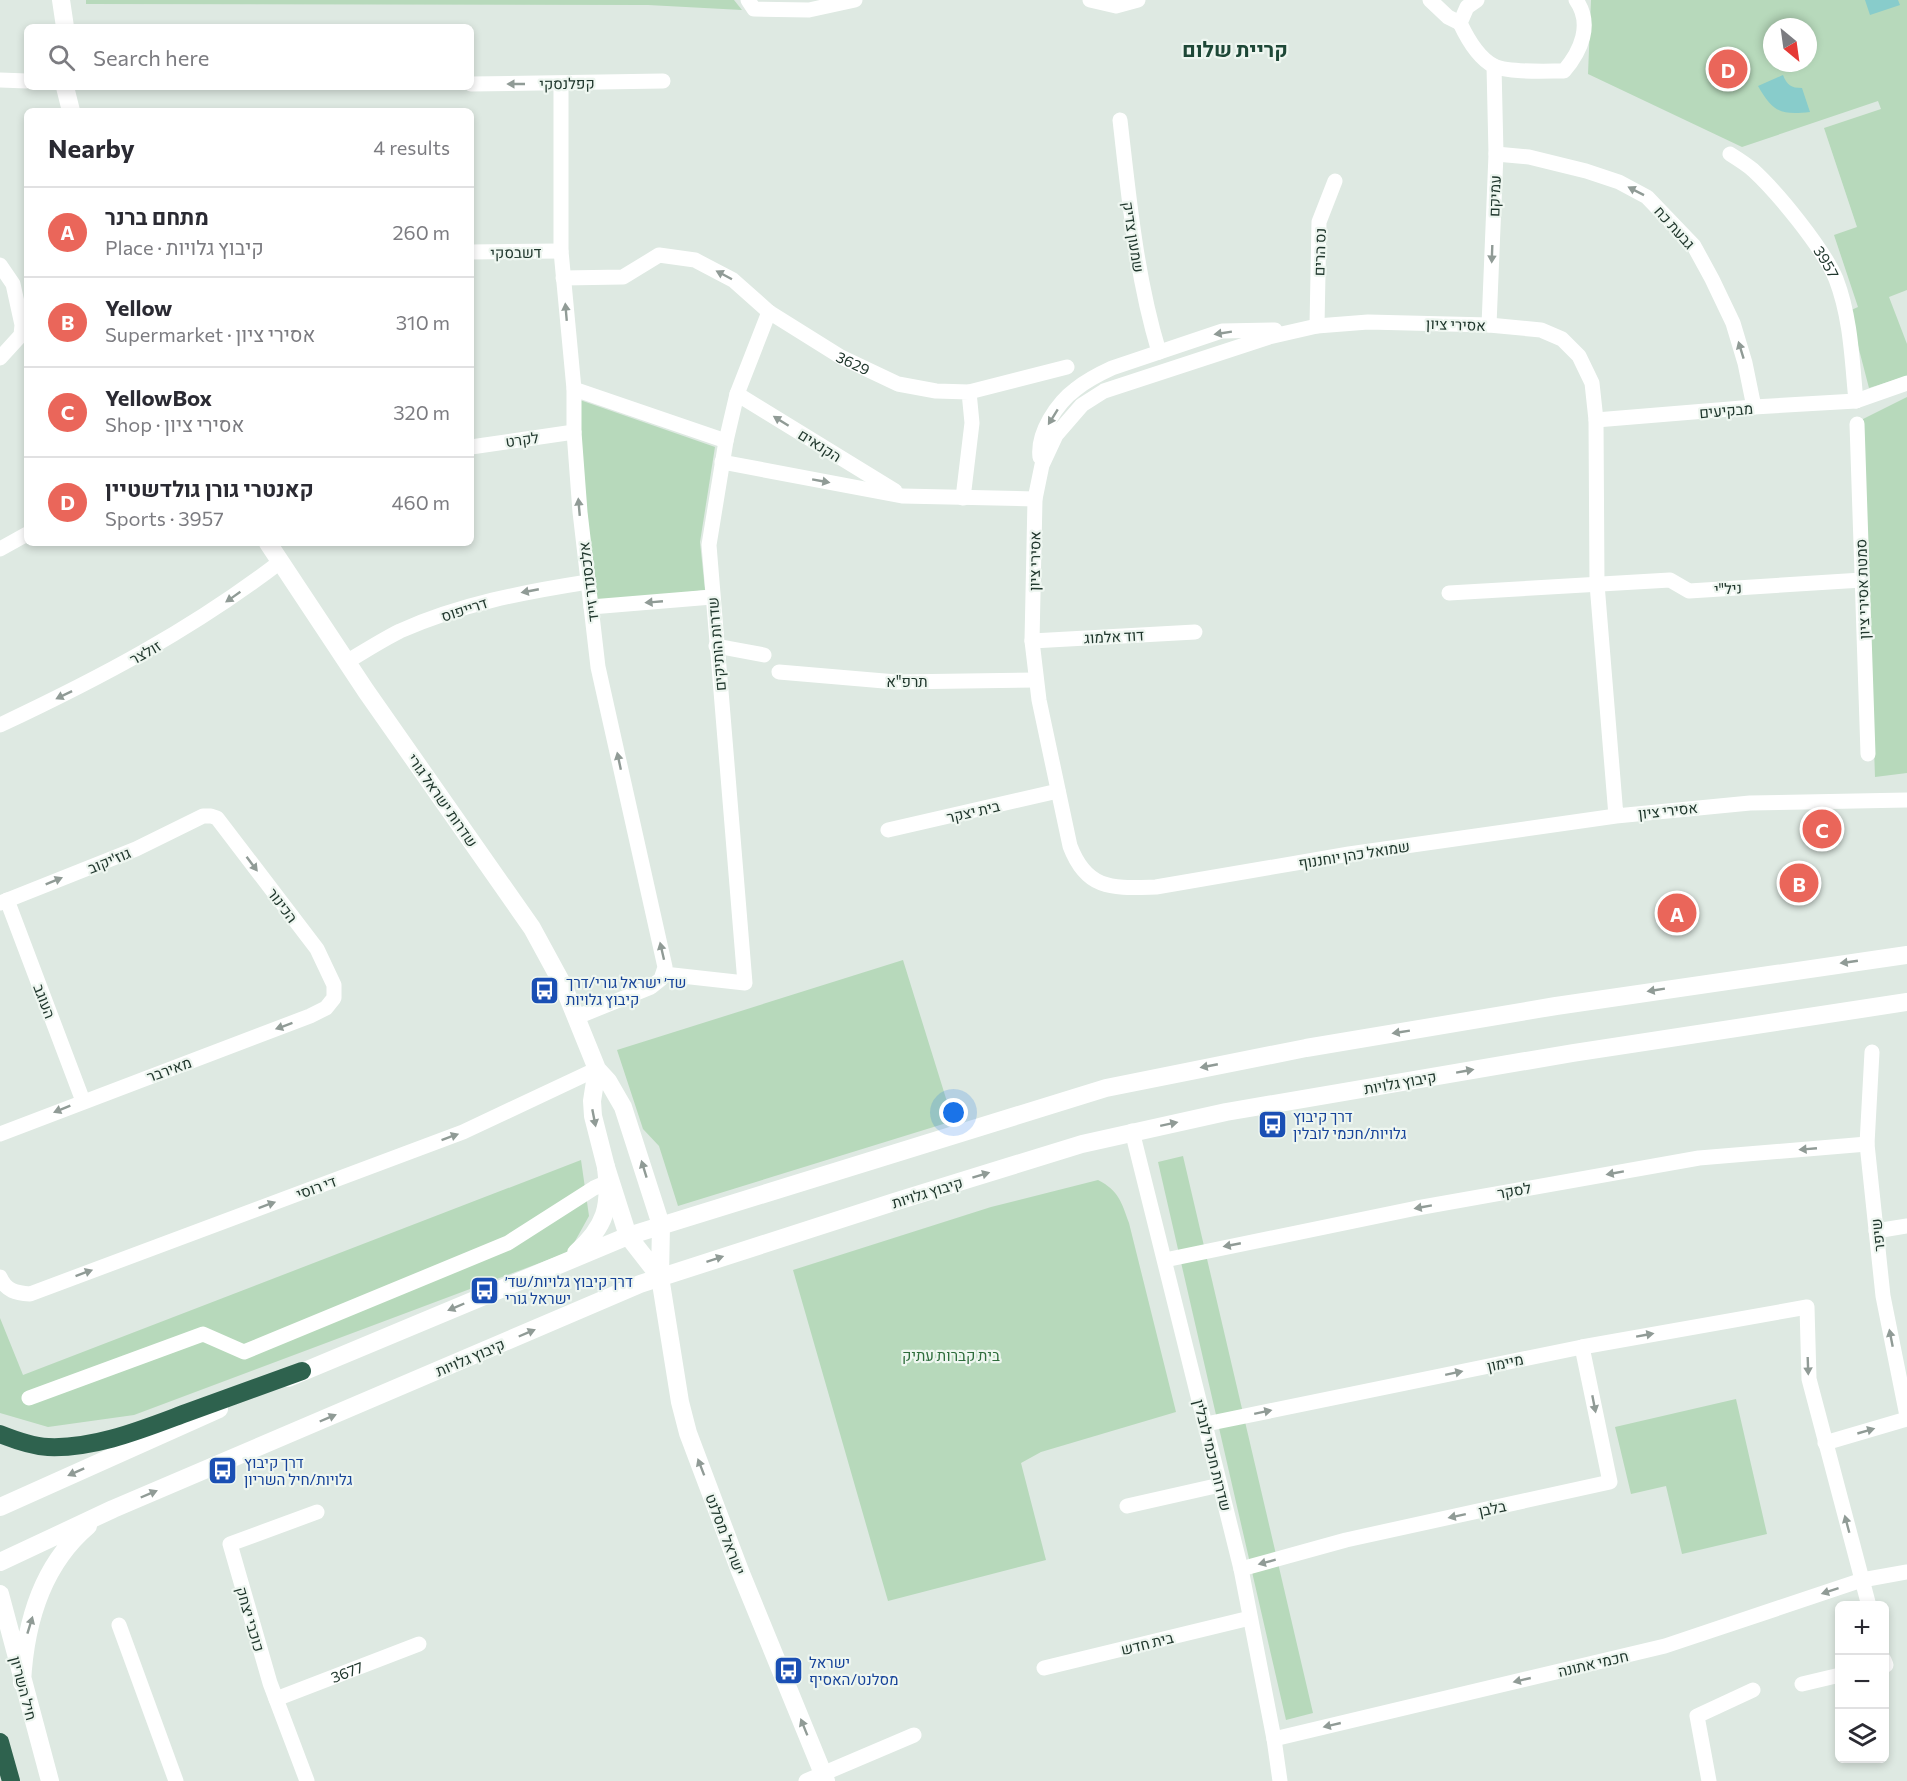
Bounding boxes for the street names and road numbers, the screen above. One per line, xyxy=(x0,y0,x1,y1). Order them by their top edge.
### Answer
street label: קפלנסקי xyxy=(539,74,595,92)
street label: עמיקם xyxy=(1484,175,1504,217)
street label: שמעון צדיק xyxy=(1120,200,1148,274)
street label: גבעת כח xyxy=(1651,202,1699,252)
street label: נס הרים xyxy=(1309,228,1329,276)
street label: 3957 xyxy=(1810,242,1843,281)
street label: דשבסקי xyxy=(490,243,542,261)
street label: אסירי ציון xyxy=(1426,314,1486,334)
street label: 3629 xyxy=(833,347,873,378)
street label: מבקיעים xyxy=(1698,399,1754,421)
street label: הקנאים xyxy=(795,425,845,465)
street label: לקרט xyxy=(504,428,540,450)
street label: אסירי ציון xyxy=(1024,531,1044,591)
street label: סמטת אסירי ציון xyxy=(1851,538,1873,640)
street label: אלכסנדר זייד xyxy=(574,541,602,623)
street label: ניל"י xyxy=(1714,578,1742,598)
street label: דרייפוס xyxy=(439,593,490,625)
street label: שדרות הותיקים xyxy=(703,596,729,692)
street label: דוד אלמוג xyxy=(1084,625,1145,647)
street label: זולצר xyxy=(126,636,164,668)
street label: תרפ"א xyxy=(886,672,928,690)
street label: שדרות ישראל גורי xyxy=(404,750,482,850)
street label: בית יצקר xyxy=(945,796,1001,826)
street label: אסירי ציון xyxy=(1637,798,1699,822)
street label: שמואל כהן יוחננוף xyxy=(1297,836,1411,872)
street label: גוז'יקוב xyxy=(85,843,133,877)
street label: הכינור xyxy=(264,884,302,926)
street label: העוגב xyxy=(30,981,60,1021)
street label: מאירבר xyxy=(144,1053,194,1085)
street label: קיבוץ גלויות xyxy=(1362,1067,1438,1097)
street label: די רוסי xyxy=(294,1171,339,1202)
street label: קיבוץ גלויות xyxy=(889,1173,965,1211)
street label: לסקר xyxy=(1496,1178,1533,1202)
street label: שיפר xyxy=(1866,1218,1888,1252)
street label: קיבוץ גלויות xyxy=(433,1334,507,1380)
street label: מיימון xyxy=(1485,1349,1525,1375)
street label: שדרות חכמי לובלין xyxy=(1190,1397,1236,1513)
street label: ישראל מסלנט xyxy=(702,1491,750,1577)
street label: בלבן xyxy=(1477,1496,1508,1520)
street label: כוכבי יצחק xyxy=(233,1584,269,1654)
street label: בית חדש xyxy=(1119,1628,1175,1658)
street label: חכמי אתונה xyxy=(1556,1646,1630,1680)
street label: חיל השריון xyxy=(7,1654,41,1722)
street label: 3677 xyxy=(328,1657,366,1686)

